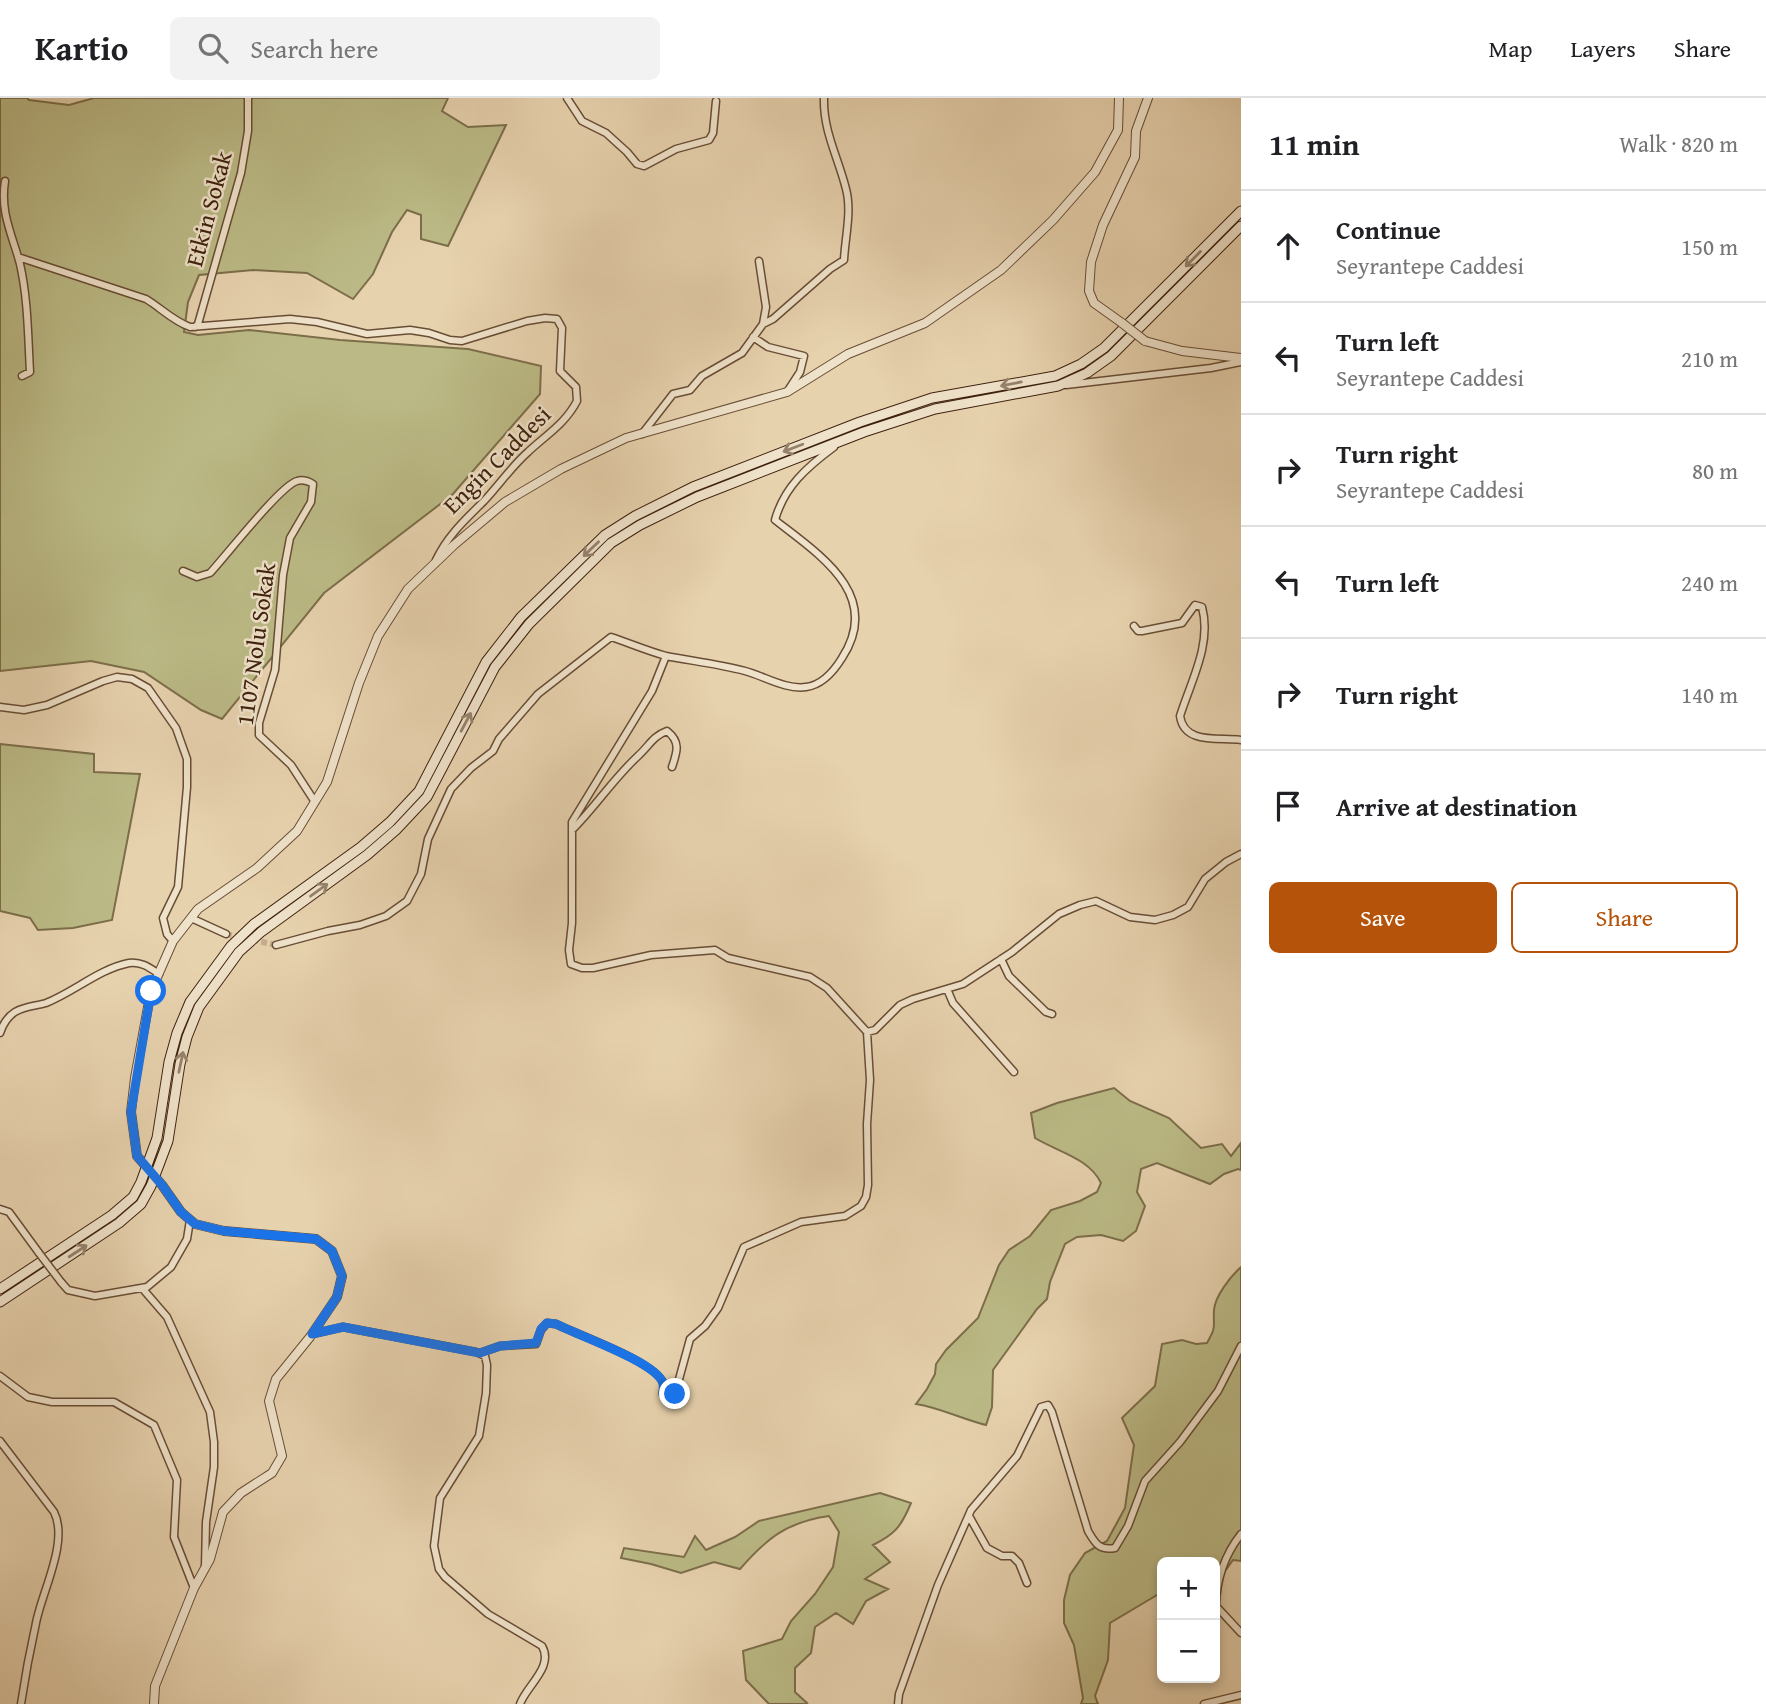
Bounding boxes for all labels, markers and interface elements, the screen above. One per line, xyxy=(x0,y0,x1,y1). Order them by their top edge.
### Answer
search box xyxy=(170,17,660,80)
text: Kartio xyxy=(35,24,128,72)
icon: search xyxy=(194,29,232,67)
text: Search here xyxy=(250,29,379,68)
text: Map xyxy=(1489,31,1532,66)
text: Layers xyxy=(1570,31,1636,66)
text: Share xyxy=(1674,31,1731,66)
text: 11 min xyxy=(1269,122,1359,166)
text: Walk · 820 m xyxy=(1619,127,1738,160)
street label: Etkin Sokak xyxy=(176,147,241,270)
text: Continue xyxy=(1336,210,1441,249)
icon: ahead xyxy=(1269,227,1307,265)
text: 150 m xyxy=(1681,230,1738,263)
text: Seyrantepe Caddesi xyxy=(1336,249,1524,282)
one-way arrow xyxy=(1184,250,1201,267)
text: Turn left xyxy=(1336,322,1439,361)
icon: left xyxy=(1269,339,1307,377)
text: 210 m xyxy=(1681,342,1738,375)
text: Seyrantepe Caddesi xyxy=(1336,361,1524,394)
one-way arrow xyxy=(1000,378,1022,391)
street label: Engin Caddesi xyxy=(435,397,559,522)
text: Turn right xyxy=(1336,434,1458,473)
one-way arrow xyxy=(783,443,804,456)
icon: right xyxy=(1269,451,1307,489)
text: 80 m xyxy=(1692,454,1738,487)
text: Seyrantepe Caddesi xyxy=(1336,473,1524,506)
one-way arrow xyxy=(582,540,599,557)
street label: 1107 Nolu Sokak xyxy=(227,559,284,728)
icon: left xyxy=(1269,563,1307,601)
text: Turn left xyxy=(1336,563,1439,602)
text: 240 m xyxy=(1681,566,1738,599)
icon: right xyxy=(1269,675,1307,713)
text: Turn right xyxy=(1336,675,1458,714)
text: 140 m xyxy=(1681,678,1738,711)
one-way arrow xyxy=(460,712,473,733)
icon: arrive xyxy=(1269,787,1307,825)
text: Arrive at destination xyxy=(1336,787,1577,826)
button: Save xyxy=(1269,882,1497,953)
button: Share xyxy=(1511,882,1738,953)
one-way arrow xyxy=(309,883,328,897)
route start xyxy=(135,975,166,1006)
one-way arrow xyxy=(174,1051,188,1074)
one-way arrow xyxy=(67,1243,87,1257)
route end xyxy=(659,1378,690,1409)
map controls xyxy=(1157,1557,1220,1683)
button: + xyxy=(1157,1557,1220,1620)
button: − xyxy=(1157,1620,1220,1683)

